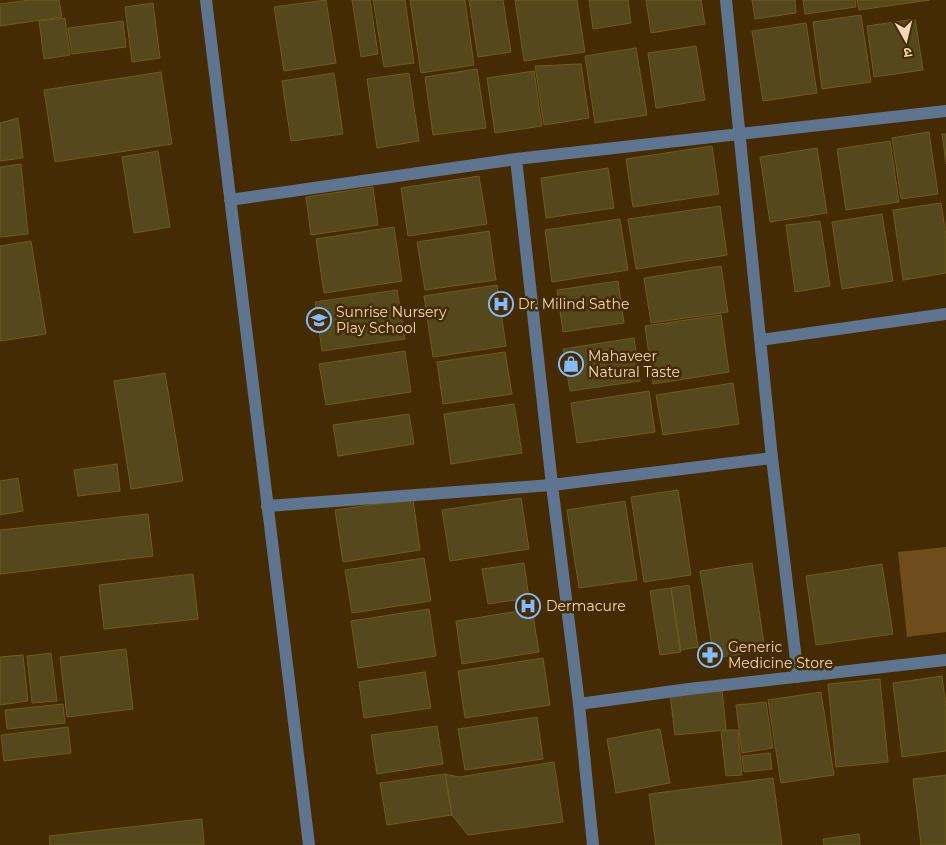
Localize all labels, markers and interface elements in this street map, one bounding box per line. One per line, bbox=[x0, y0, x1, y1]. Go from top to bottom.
north arrow bbox=[881, 15, 931, 65]
text: उ bbox=[902, 43, 913, 62]
hospital icon: Dr. Milind Sathe bbox=[488, 291, 514, 317]
place label: Dr. Milind Sathe bbox=[518, 295, 629, 313]
place label: Sunrise Nursery Play School bbox=[336, 303, 447, 337]
school or university icon: Sunrise Nursery Play School bbox=[306, 307, 332, 333]
place label: Mahaveer Natural Taste bbox=[588, 347, 680, 381]
shop icon: Mahaveer Natural Taste bbox=[558, 351, 584, 377]
hospital icon: Dermacure bbox=[515, 593, 541, 619]
place label: Dermacure bbox=[546, 597, 626, 615]
place label: Generic Medicine Store bbox=[728, 638, 833, 672]
pharmacy icon: Generic Medicine Store bbox=[697, 642, 723, 668]

